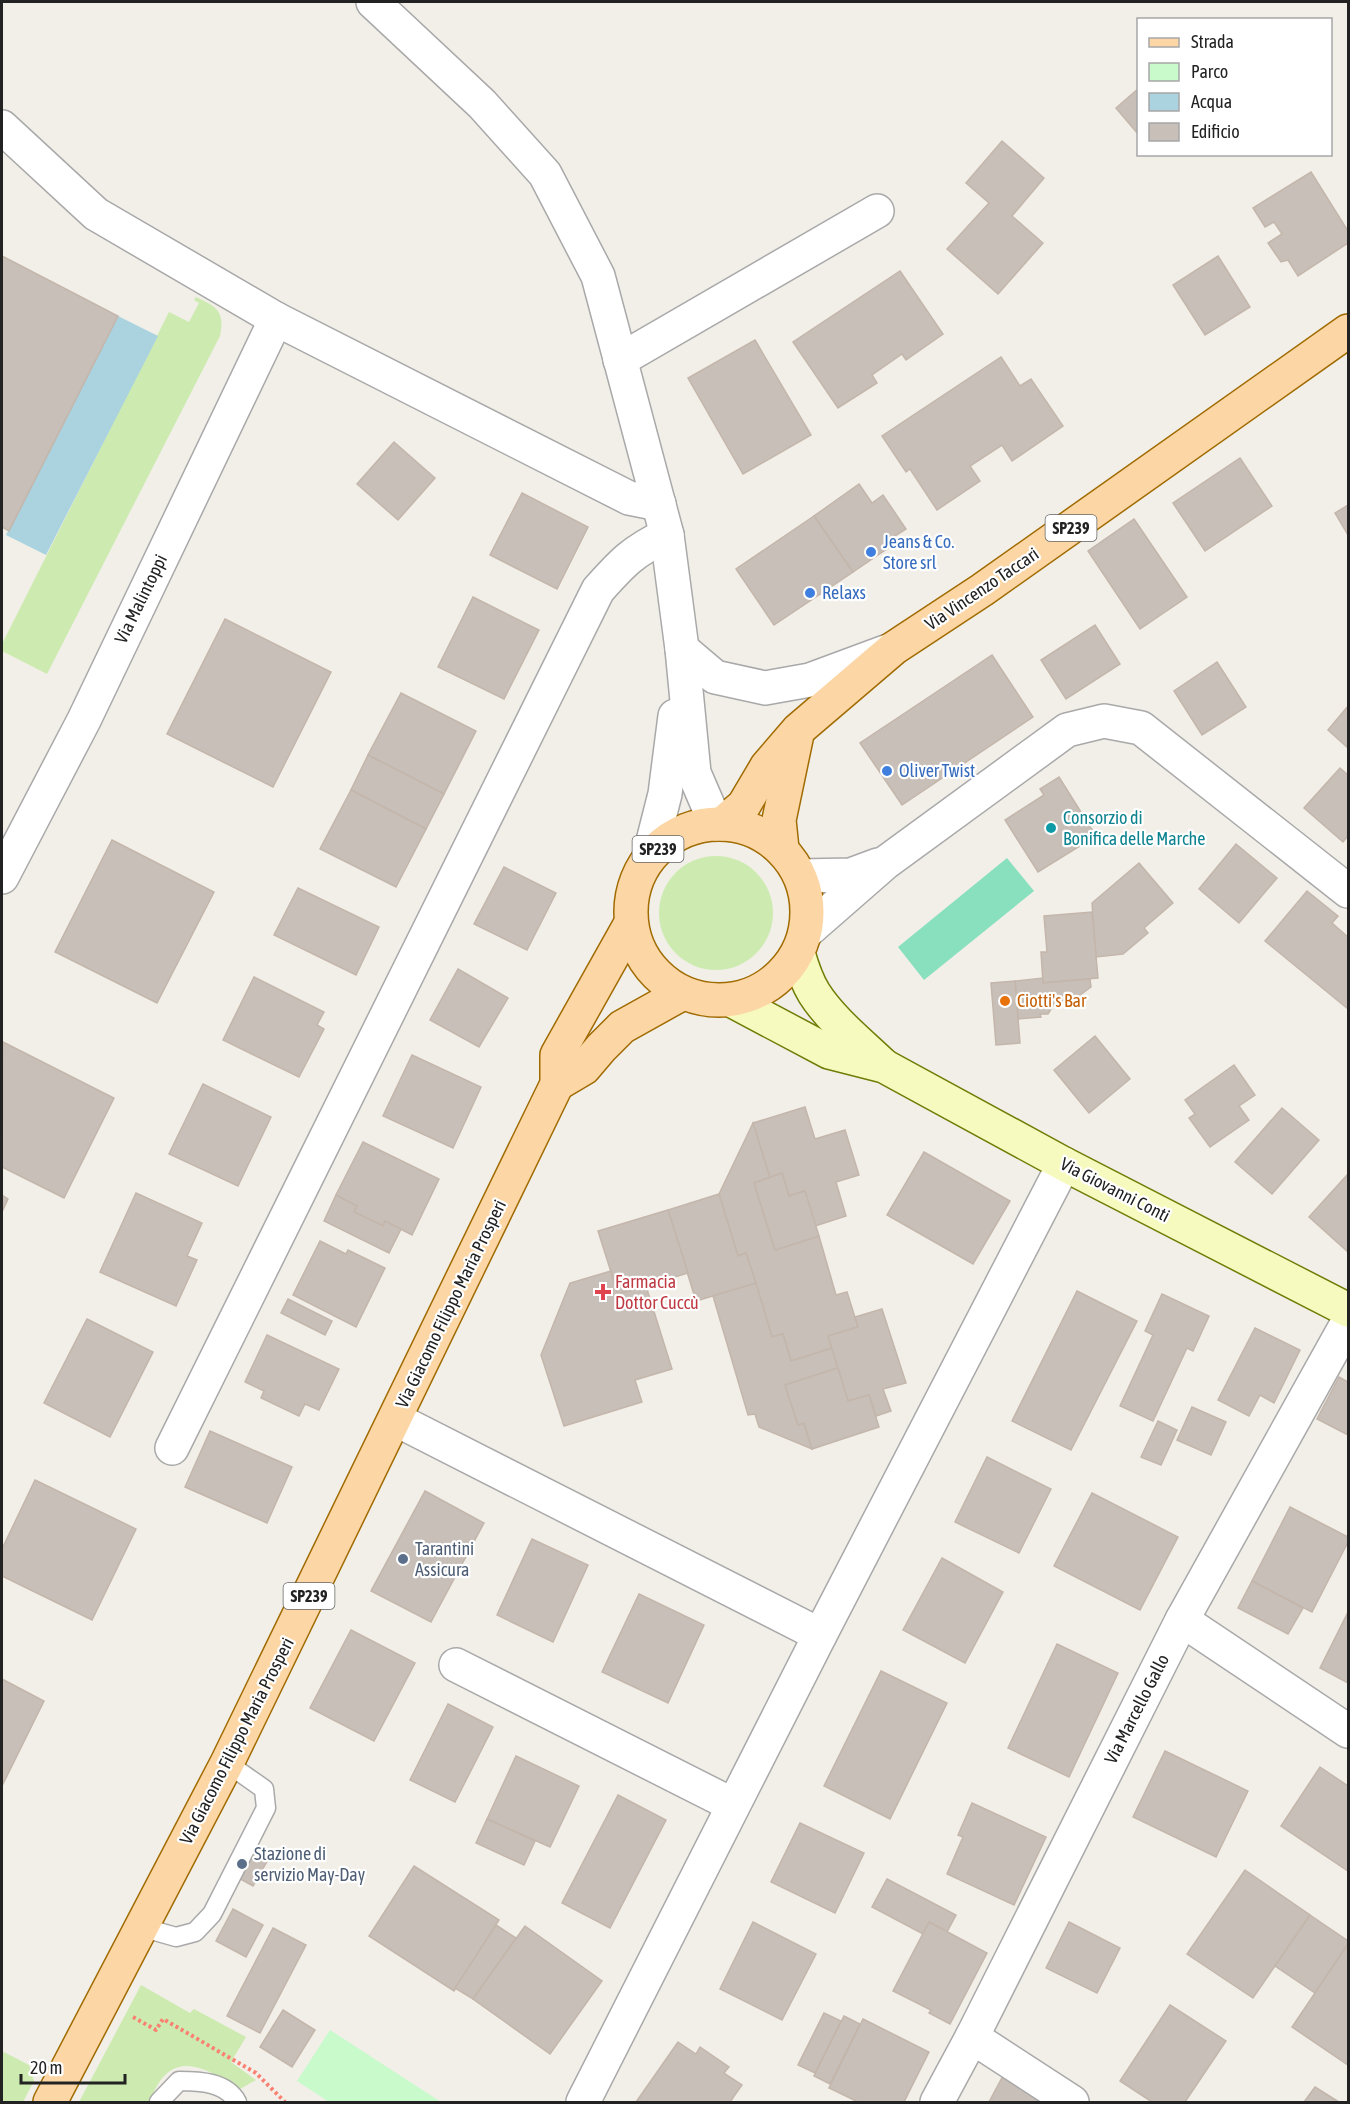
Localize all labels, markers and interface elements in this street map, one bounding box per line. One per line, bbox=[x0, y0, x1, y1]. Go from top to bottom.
legend bbox=[1137, 18, 1332, 156]
text: Strada bbox=[1191, 31, 1234, 52]
text: Parco bbox=[1191, 61, 1228, 82]
text: Acqua bbox=[1191, 91, 1232, 112]
text: Edificio bbox=[1191, 121, 1240, 142]
road number: SP239 bbox=[1046, 515, 1096, 541]
place label: Jeans & Co. Store srl bbox=[883, 531, 954, 573]
street label: Via Vincenzo Taccari bbox=[921, 543, 1042, 634]
marker: Jeans & Co. Store srl bbox=[864, 545, 878, 559]
street label: Via Malintoppi bbox=[110, 551, 171, 647]
place label: Relaxs bbox=[822, 582, 866, 603]
marker: Relaxs bbox=[803, 586, 817, 600]
place label: Oliver Twist bbox=[899, 760, 975, 781]
marker: Oliver Twist bbox=[880, 764, 894, 778]
place label: Consorzio di Bonifica delle Marche bbox=[1063, 807, 1205, 849]
marker: Consorzio di Bonifica delle Marche bbox=[1044, 821, 1058, 835]
road number: SP239 bbox=[632, 836, 684, 862]
place label: Ciotti's Bar bbox=[1017, 990, 1087, 1011]
marker: Ciotti's Bar bbox=[998, 994, 1012, 1008]
street label: Via Giovanni Conti bbox=[1057, 1153, 1173, 1226]
street label: Via Giacomo Filippo Maria Prosperi bbox=[391, 1196, 510, 1411]
place label: Farmacia Dottor Cuccù bbox=[615, 1271, 699, 1313]
marker: Farmacia Dottor Cuccù bbox=[596, 1285, 610, 1299]
place label: Tarantini Assicura bbox=[415, 1538, 474, 1580]
marker: Tarantini Assicura bbox=[396, 1552, 410, 1566]
road number: SP239 bbox=[284, 1583, 334, 1609]
street label: Via Giacomo Filippo Maria Prosperi bbox=[175, 1634, 298, 1848]
street label: Via Marcello Gallo bbox=[1100, 1650, 1173, 1767]
place label: Stazione di servizio May-Day bbox=[254, 1843, 365, 1885]
marker: Stazione di servizio May-Day bbox=[235, 1857, 249, 1871]
scale bar bbox=[21, 2047, 124, 2085]
text: 20 m bbox=[30, 2057, 62, 2078]

